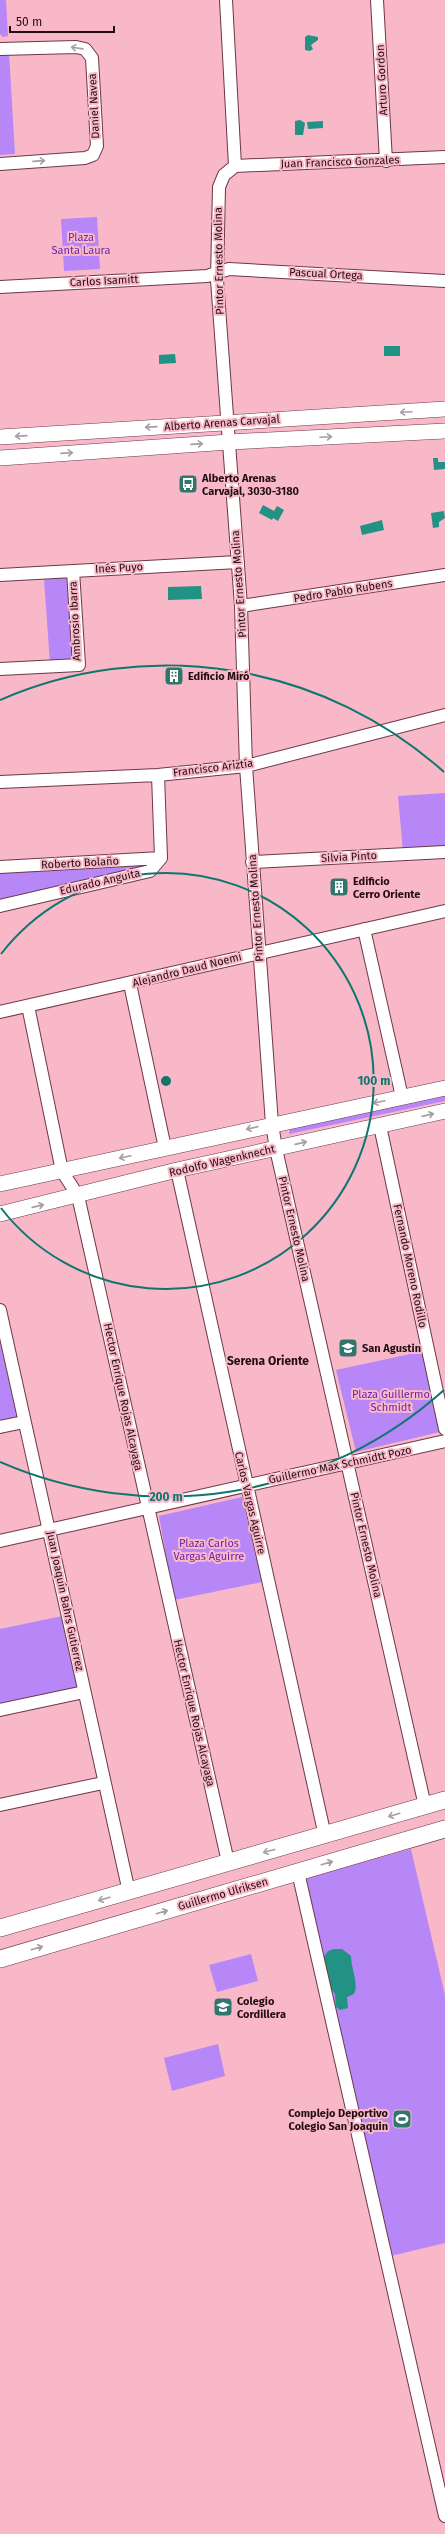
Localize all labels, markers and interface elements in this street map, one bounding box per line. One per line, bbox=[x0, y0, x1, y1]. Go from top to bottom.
scale bar bbox=[10, 8, 114, 34]
text: 50 m bbox=[16, 15, 42, 29]
one-way arrow bbox=[71, 44, 84, 52]
street label: Arturo Gordon bbox=[374, 44, 390, 116]
street label: Daniel Navea bbox=[86, 73, 102, 139]
street label: Juan Francisco Gonzales bbox=[280, 153, 400, 171]
one-way arrow bbox=[32, 157, 45, 165]
street label: Pintor Ernesto Molina bbox=[212, 207, 226, 315]
park label: Plaza Santa Laura bbox=[52, 231, 110, 257]
street label: Pascual Ortega bbox=[289, 266, 363, 282]
street label: Carlos Isamitt bbox=[69, 273, 139, 289]
one-way arrow bbox=[400, 408, 413, 415]
street label: Alberto Arenas Carvajal bbox=[164, 412, 280, 434]
one-way arrow bbox=[145, 424, 158, 431]
one-way arrow bbox=[15, 432, 28, 439]
one-way arrow bbox=[319, 433, 332, 440]
one-way arrow bbox=[190, 440, 203, 447]
one-way arrow bbox=[60, 449, 73, 456]
place label: Alberto Arenas Carvajal, 3030-3180 bbox=[201, 472, 300, 498]
bus stop icon: Alberto Arenas Carvajal, 3030-3180 bbox=[177, 473, 199, 495]
street label: Pintor Ernesto Molina bbox=[229, 530, 249, 638]
street label: Inés Puyo bbox=[95, 560, 143, 576]
street label: Pedro Pablo Rubens bbox=[293, 577, 393, 605]
street label: Ambrosio Ibarra bbox=[66, 581, 84, 661]
building icon: Edificio Miró bbox=[163, 665, 185, 687]
place label: Edificio Miró bbox=[188, 670, 250, 683]
street label: Francisco Ariztía bbox=[172, 757, 254, 779]
street label: Silvia Pinto bbox=[321, 849, 377, 865]
street label: Roberto Bolaño bbox=[41, 854, 119, 872]
street label: Pintor Ernesto Molina bbox=[246, 854, 266, 962]
street label: Edurado Anguita bbox=[59, 866, 141, 898]
place label: Edificio Cerro Oriente bbox=[353, 875, 420, 901]
building icon: Edificio Cerro Oriente bbox=[328, 876, 350, 898]
street label: Alejandro Daud Noemi bbox=[131, 950, 243, 990]
centre of rings bbox=[159, 1074, 173, 1088]
text: 100 m bbox=[358, 1074, 390, 1088]
one-way arrow bbox=[373, 1098, 386, 1106]
one-way arrow bbox=[421, 1110, 434, 1118]
one-way arrow bbox=[246, 1125, 259, 1133]
one-way arrow bbox=[294, 1139, 307, 1147]
street label: Rodolfo Wagenknecht bbox=[168, 1142, 276, 1180]
one-way arrow bbox=[119, 1153, 132, 1161]
street label: Pintor Ernesto Molina bbox=[276, 1175, 312, 1283]
one-way arrow bbox=[31, 1201, 44, 1209]
street label: Fernando Moreno Rodillo bbox=[391, 1203, 429, 1329]
street label: Hector Enrique Rojas Alcayaga bbox=[101, 1322, 145, 1472]
school or university icon: San Agustin bbox=[337, 1337, 359, 1359]
place label: San Agustin bbox=[362, 1342, 421, 1355]
district label: Serena Oriente bbox=[227, 1354, 309, 1368]
park label: Plaza Guillermo Schmidt bbox=[352, 1388, 430, 1414]
street label: Guillermo Max Schmidtt Pozo bbox=[267, 1443, 413, 1487]
street label: Carlos Vargas Aguirre bbox=[232, 1451, 268, 1555]
text: 200 m bbox=[149, 1490, 183, 1504]
street label: Pintor Ernesto Molina bbox=[348, 1491, 384, 1599]
street label: Juan Joaquín Bahrs Gutierrez bbox=[44, 1530, 86, 1672]
park label: Plaza Carlos Vargas Aguirre bbox=[174, 1537, 244, 1563]
street label: Hector Enrique Rojas Alcayaga bbox=[171, 1638, 217, 1788]
one-way arrow bbox=[388, 1812, 401, 1819]
one-way arrow bbox=[263, 1848, 276, 1855]
one-way arrow bbox=[321, 1859, 334, 1866]
street label: Guillermo Ulriksen bbox=[177, 1875, 269, 1913]
one-way arrow bbox=[98, 1896, 111, 1903]
one-way arrow bbox=[156, 1907, 169, 1915]
one-way arrow bbox=[31, 1944, 44, 1951]
place label: Colegio Cordillera bbox=[237, 1995, 286, 2021]
school or university icon: Colegio Cordillera bbox=[212, 1996, 234, 2018]
place label: Complejo Deportivo Colegio San Joaquin bbox=[288, 2107, 389, 2133]
sports icon: Complejo Deportivo Colegio San Joaquin bbox=[391, 2108, 413, 2130]

